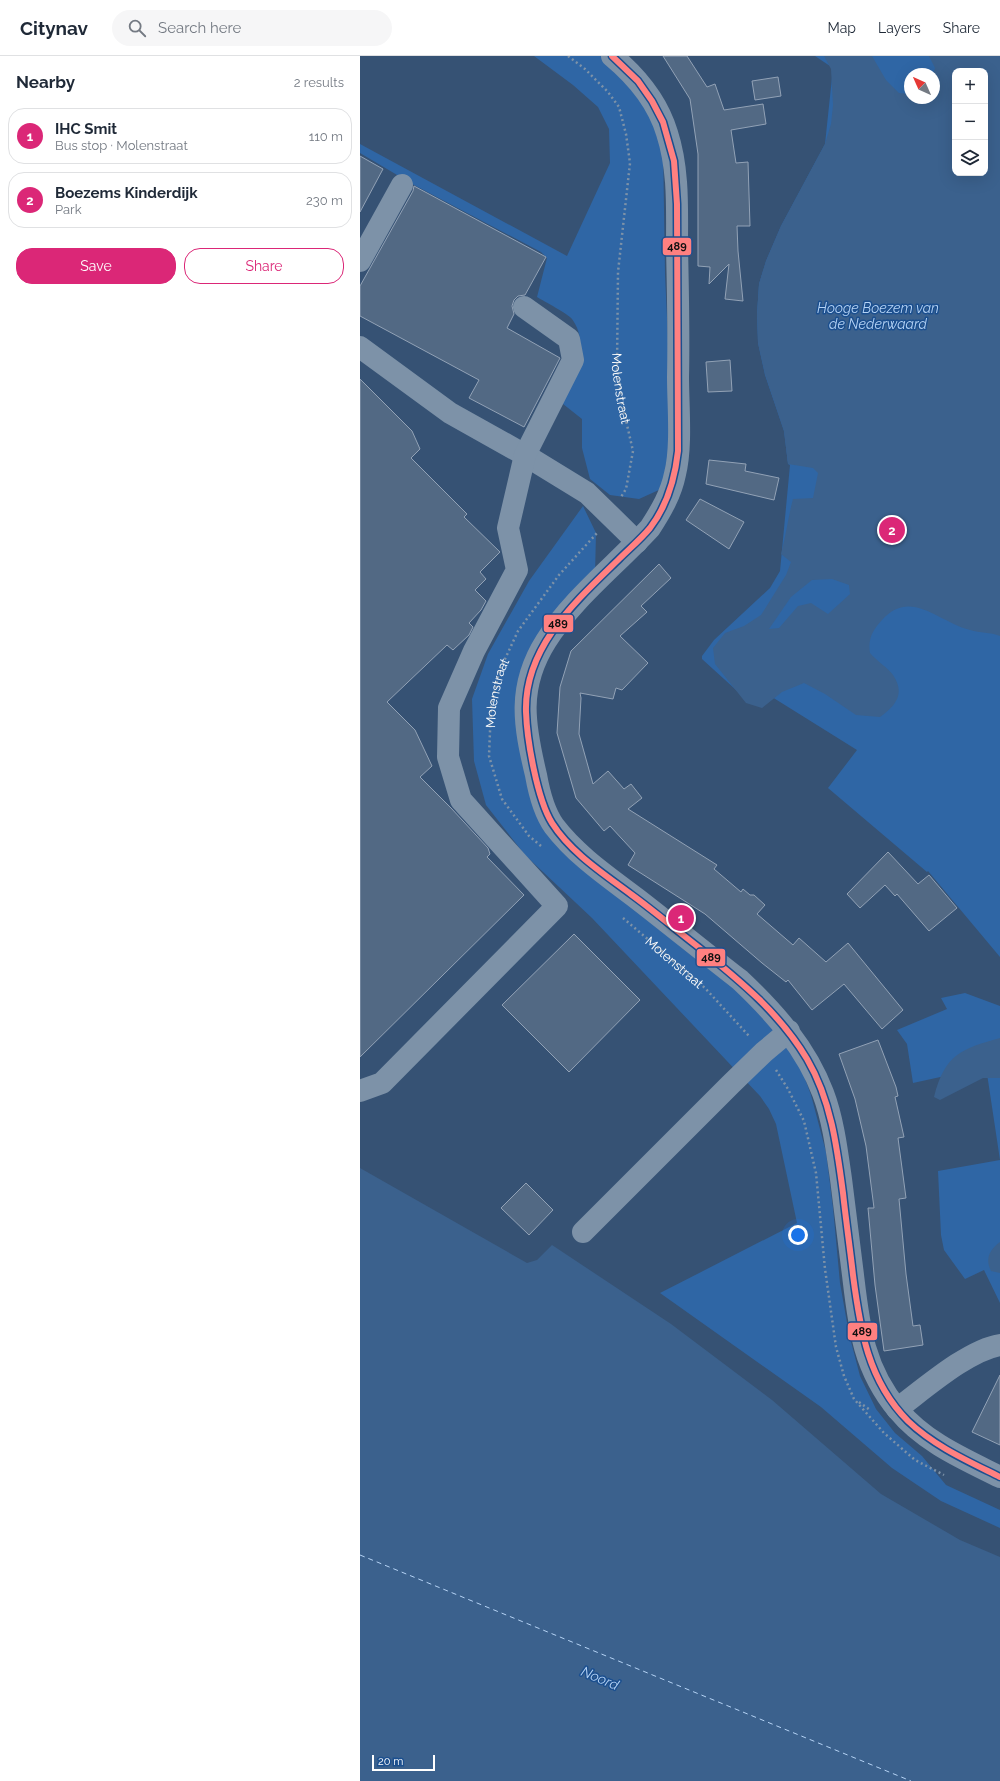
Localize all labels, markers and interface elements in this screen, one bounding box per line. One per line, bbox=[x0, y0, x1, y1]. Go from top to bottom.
search box bbox=[112, 10, 392, 46]
text: Citynav bbox=[20, 17, 88, 39]
icon: search bbox=[126, 17, 148, 39]
text: Search here bbox=[158, 19, 241, 37]
text: Map bbox=[828, 20, 856, 36]
text: Layers bbox=[878, 20, 921, 36]
text: Share bbox=[943, 20, 980, 36]
north arrow bbox=[904, 68, 940, 104]
map controls bbox=[952, 68, 988, 176]
button: + bbox=[952, 68, 988, 104]
text: Nearby bbox=[16, 72, 75, 92]
text: 2 results bbox=[294, 75, 344, 90]
button: − bbox=[952, 104, 988, 140]
text: IHC Smit bbox=[55, 120, 117, 138]
text: 1 bbox=[27, 129, 33, 144]
text: 110 m bbox=[309, 129, 343, 144]
text: Bus stop · Molenstraat bbox=[55, 138, 188, 153]
button: layers bbox=[952, 140, 988, 176]
text: Boezems Kinderdijk bbox=[55, 184, 198, 202]
text: 2 bbox=[26, 193, 34, 208]
text: 230 m bbox=[306, 193, 343, 208]
text: Park bbox=[55, 202, 82, 217]
line badge: 489 bbox=[662, 237, 692, 256]
text: 489 bbox=[667, 240, 687, 253]
button: Save bbox=[16, 248, 176, 284]
button: Share bbox=[184, 248, 344, 284]
water label: Hooge Boezem van de Nederwaard bbox=[817, 300, 939, 332]
street label: Molenstraat bbox=[609, 353, 634, 426]
pin: 2 bbox=[879, 515, 905, 545]
line badge: 489 bbox=[543, 614, 574, 633]
text: 489 bbox=[548, 617, 568, 630]
street label: Molenstraat bbox=[483, 655, 513, 728]
pin: 1 bbox=[668, 903, 694, 933]
street label: Molenstraat bbox=[642, 934, 707, 992]
line badge: 489 bbox=[696, 948, 726, 967]
text: 489 bbox=[701, 951, 721, 964]
your location bbox=[788, 1225, 808, 1245]
line badge: 489 bbox=[847, 1322, 878, 1341]
text: 489 bbox=[852, 1325, 872, 1338]
water label: Noord bbox=[579, 1663, 622, 1693]
scale bar bbox=[372, 1753, 435, 1772]
text: 20 m bbox=[378, 1755, 403, 1768]

